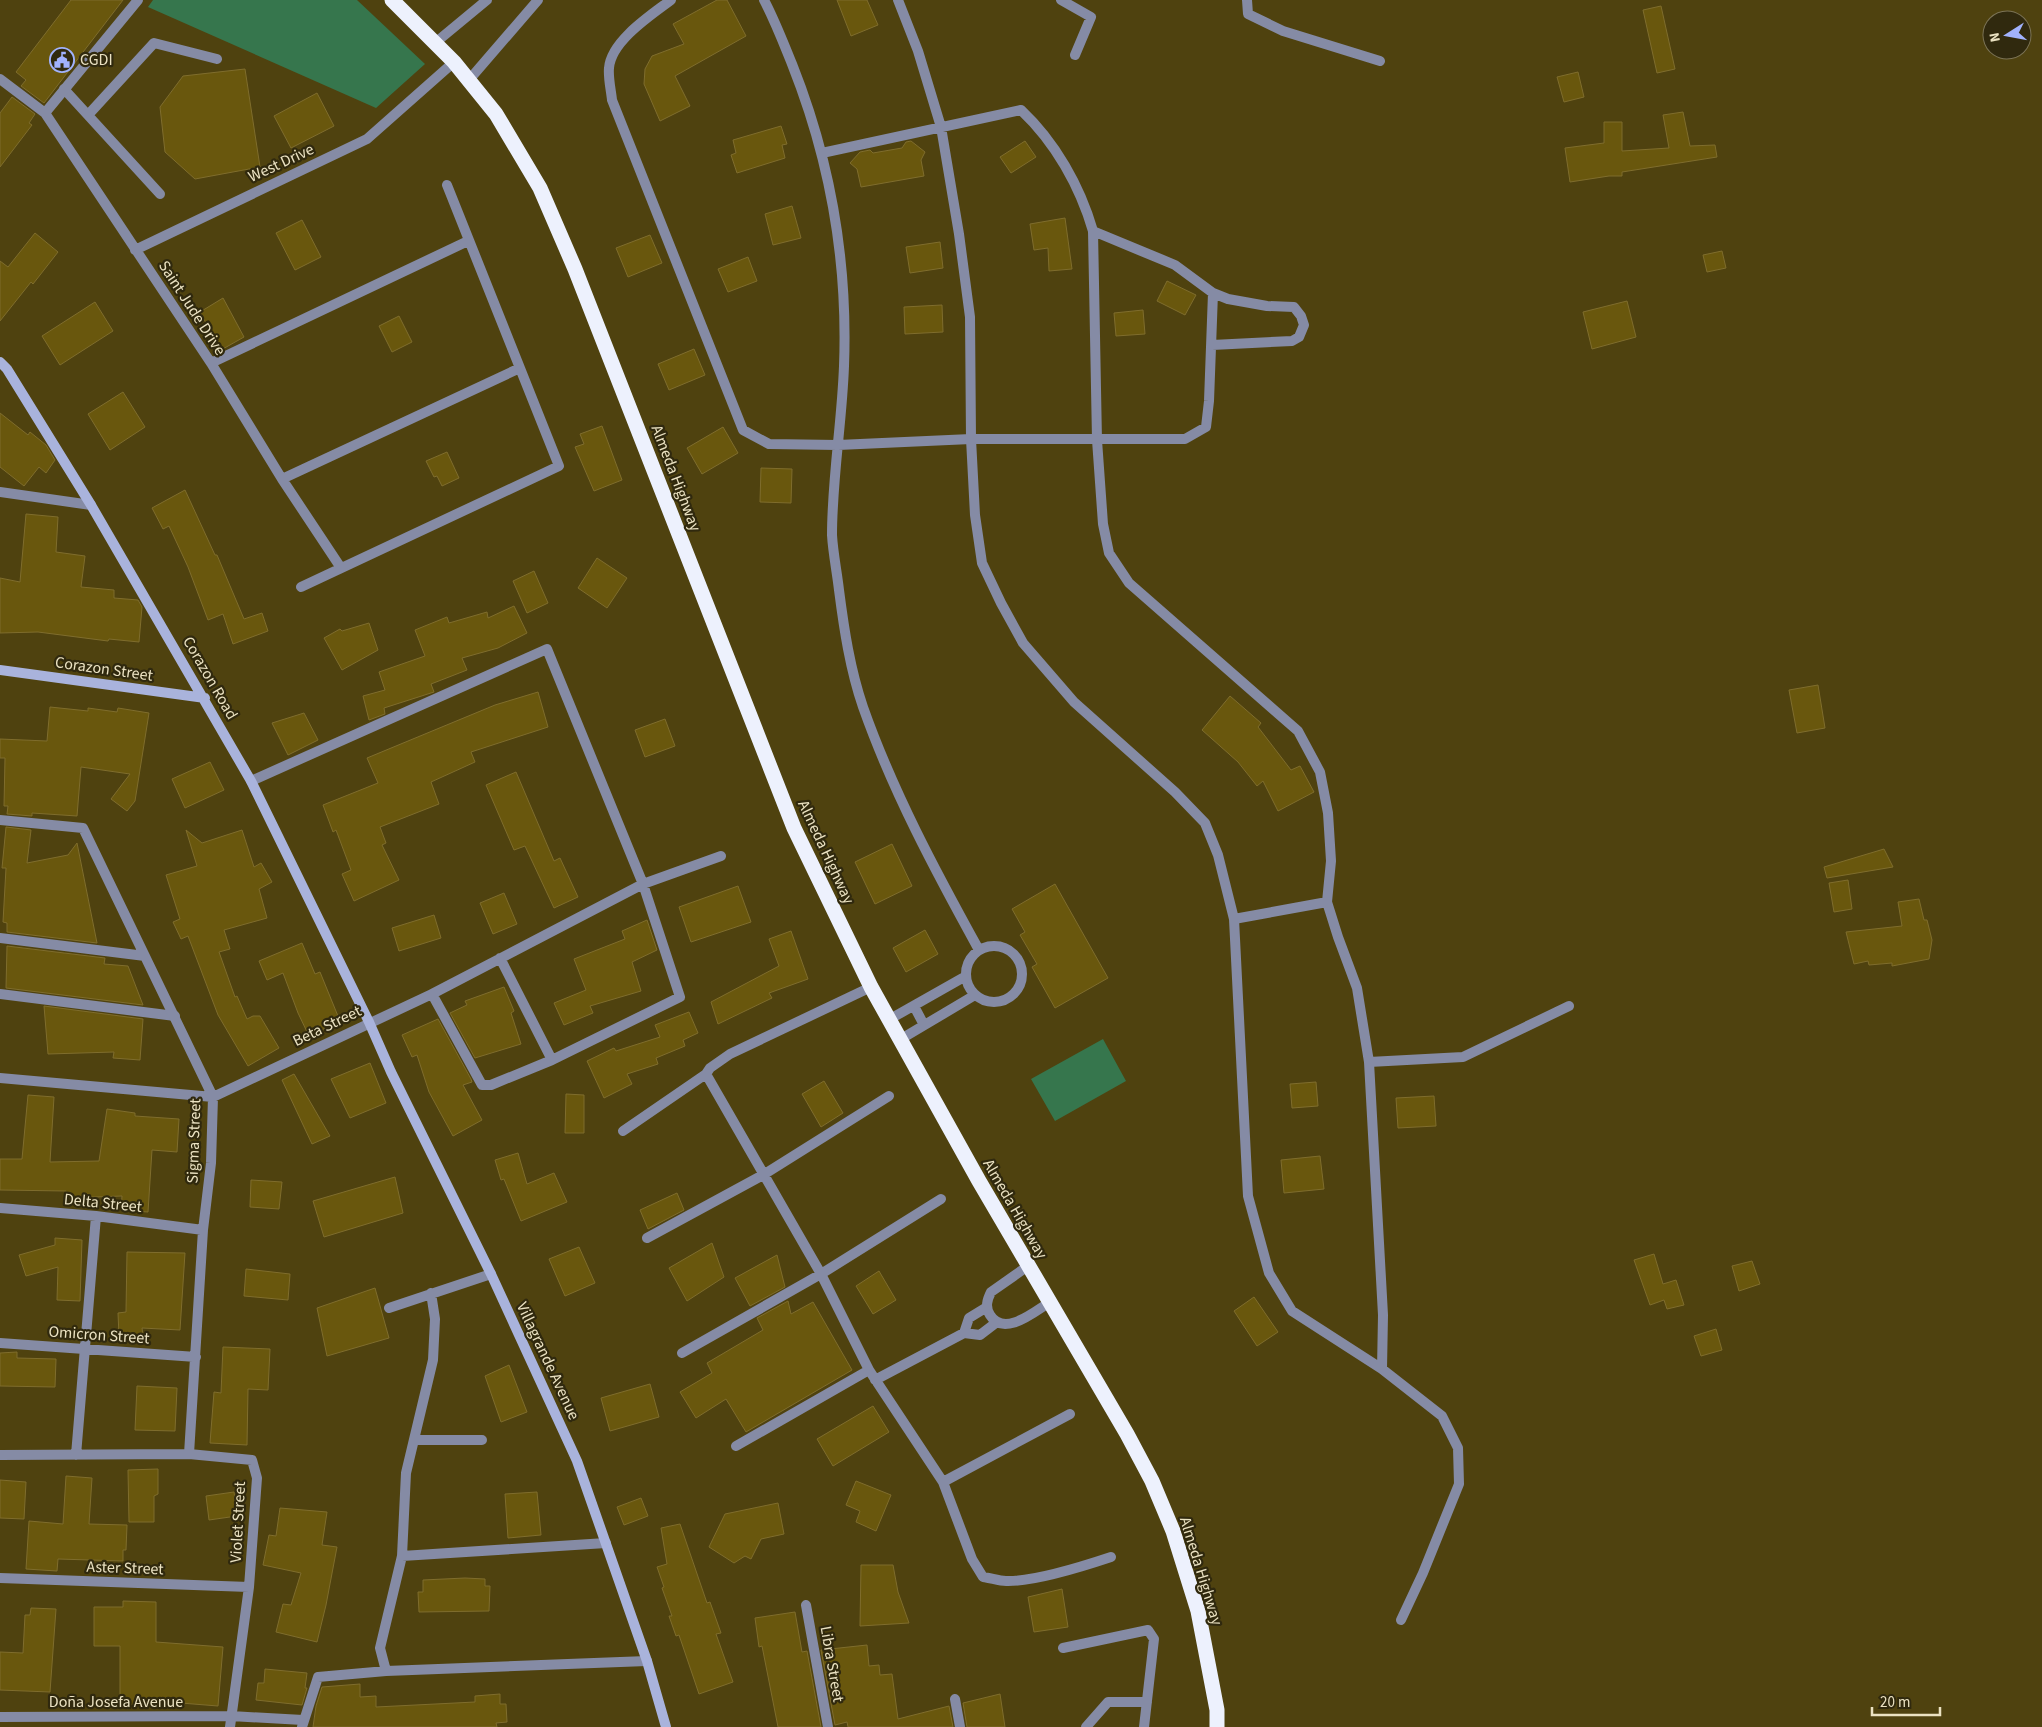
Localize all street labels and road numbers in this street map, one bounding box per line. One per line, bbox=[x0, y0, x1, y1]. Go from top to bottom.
street label: West Drive bbox=[245, 138, 318, 188]
street label: Saint Jude Drive bbox=[153, 256, 231, 360]
street label: Almeda Highway bbox=[646, 422, 707, 535]
street label: Corazon Road bbox=[177, 632, 243, 724]
street label: Corazon Street bbox=[54, 651, 155, 687]
street label: Almeda Highway bbox=[792, 797, 860, 908]
street label: Beta Street bbox=[289, 1000, 365, 1052]
street label: Sigma Street bbox=[182, 1097, 206, 1184]
street label: Almeda Highway bbox=[977, 1155, 1053, 1264]
street label: Delta Street bbox=[63, 1188, 144, 1218]
street label: Villagrande Avenue bbox=[511, 1298, 585, 1424]
street label: Omicron Street bbox=[48, 1320, 151, 1350]
street label: Violet Street bbox=[225, 1480, 251, 1563]
street label: Almeda Highway bbox=[1174, 1514, 1228, 1628]
street label: Aster Street bbox=[86, 1556, 165, 1580]
street label: Libra Street bbox=[814, 1624, 850, 1704]
street label: Doña Josefa Avenue bbox=[49, 1691, 183, 1713]

